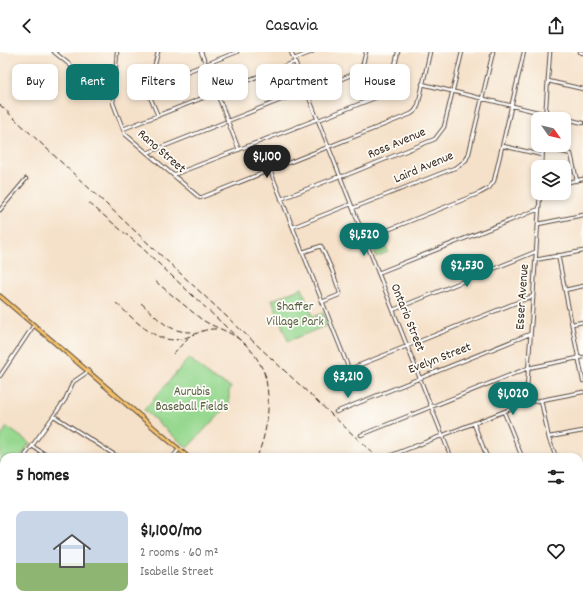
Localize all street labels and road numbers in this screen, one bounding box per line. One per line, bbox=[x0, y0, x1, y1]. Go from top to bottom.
street label: Ross Avenue bbox=[365, 123, 429, 165]
street label: Rano Street bbox=[133, 126, 190, 179]
street label: Laird Avenue bbox=[391, 147, 457, 189]
street label: Esser Avenue bbox=[511, 263, 535, 331]
street label: Ontario Street bbox=[385, 281, 429, 355]
street label: Evelyn Street bbox=[406, 338, 474, 380]

